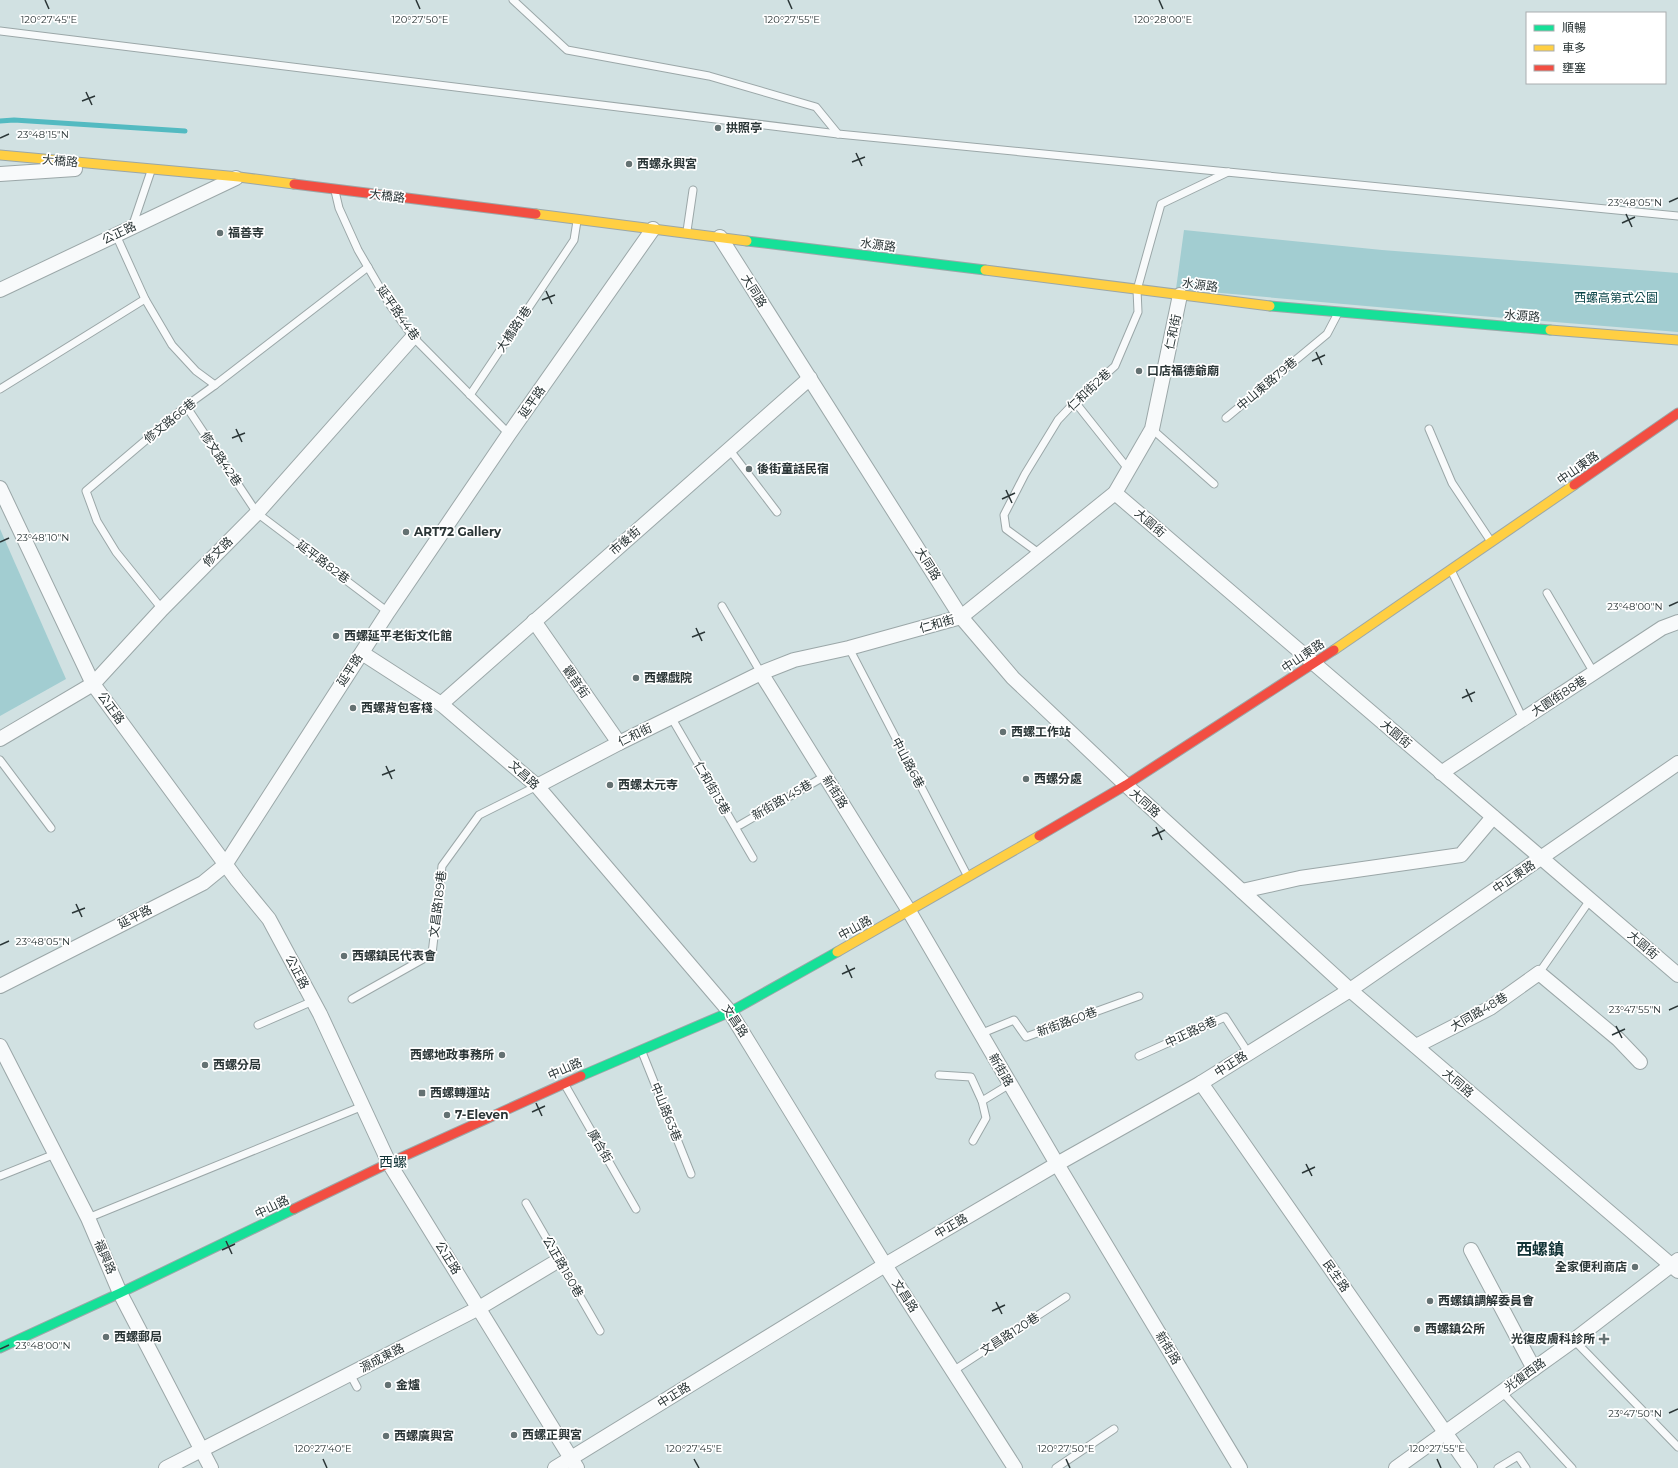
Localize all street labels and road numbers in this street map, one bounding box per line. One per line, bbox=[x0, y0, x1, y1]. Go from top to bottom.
street label: 大橋路 bbox=[41, 151, 79, 170]
street label: 大橋路 bbox=[368, 186, 406, 205]
street label: 公正路 bbox=[99, 218, 138, 247]
street label: 水源路 bbox=[859, 235, 897, 254]
street label: 大同路 bbox=[739, 271, 770, 310]
street label: 水源路 bbox=[1181, 275, 1219, 294]
street label: 延平路44巷 bbox=[374, 282, 423, 343]
street label: 大橋路1巷 bbox=[493, 303, 534, 355]
street label: 水源路 bbox=[1504, 307, 1541, 324]
street label: 仁和街 bbox=[1161, 313, 1184, 351]
street label: 中山東路79巷 bbox=[1233, 354, 1300, 413]
street label: 仁和街2巷 bbox=[1063, 365, 1114, 414]
street label: 延平路 bbox=[515, 383, 548, 421]
street label: 修文路66巷 bbox=[141, 395, 199, 446]
street label: 修文路42巷 bbox=[198, 429, 245, 489]
street label: 中山東路 bbox=[1554, 448, 1602, 488]
street label: 大園街 bbox=[1132, 505, 1169, 540]
street label: 市後街 bbox=[606, 523, 643, 558]
street label: 修文路 bbox=[200, 534, 236, 570]
street label: 延平路82巷 bbox=[294, 537, 353, 586]
street label: 大同路 bbox=[913, 544, 944, 583]
street label: 仁和街 bbox=[917, 611, 956, 636]
street label: 中山東路 bbox=[1279, 636, 1327, 675]
street label: 延平路 bbox=[333, 651, 366, 689]
street label: 觀音街 bbox=[560, 663, 593, 701]
street label: 大園街88巷 bbox=[1528, 672, 1589, 719]
street label: 公正路 bbox=[95, 689, 128, 727]
street label: 大園街 bbox=[1378, 716, 1415, 751]
street label: 仁和街 bbox=[615, 720, 654, 749]
street label: 中山路6巷 bbox=[889, 735, 928, 791]
street label: 文昌路 bbox=[506, 757, 543, 792]
street label: 仁和街13巷 bbox=[691, 758, 734, 817]
street label: 新街路 bbox=[820, 772, 851, 811]
street label: 新街路145巷 bbox=[749, 776, 815, 823]
street label: 大同路 bbox=[1127, 785, 1164, 820]
street label: 中正東路 bbox=[1490, 857, 1538, 896]
street label: 文昌路189巷 bbox=[426, 870, 449, 938]
street label: 延平路 bbox=[115, 902, 154, 931]
street label: 中山路 bbox=[835, 912, 874, 943]
street label: 大園街 bbox=[1625, 927, 1662, 962]
street label: 公正路 bbox=[282, 952, 313, 991]
street label: 大同路48巷 bbox=[1447, 989, 1510, 1034]
street label: 文昌路 bbox=[719, 1002, 752, 1040]
street label: 新街路60巷 bbox=[1035, 1004, 1099, 1039]
street label: 中正路8巷 bbox=[1162, 1013, 1219, 1050]
street label: 中正路 bbox=[1211, 1048, 1250, 1079]
street label: 新街路 bbox=[986, 1050, 1017, 1089]
street label: 中山路 bbox=[545, 1054, 584, 1083]
street label: 大同路 bbox=[1440, 1065, 1477, 1100]
street label: 中山路63巷 bbox=[648, 1080, 685, 1143]
street label: 廣合街 bbox=[585, 1126, 616, 1165]
street label: 中山路 bbox=[252, 1192, 291, 1221]
street label: 中正路 bbox=[931, 1210, 970, 1241]
street label: 公正路180巷 bbox=[540, 1234, 587, 1300]
street label: 福興路 bbox=[92, 1237, 119, 1276]
street label: 公正路 bbox=[433, 1238, 464, 1277]
street label: 民生路 bbox=[1320, 1257, 1353, 1295]
street label: 文昌路 bbox=[889, 1277, 922, 1315]
street label: 文昌路120巷 bbox=[978, 1309, 1042, 1358]
street label: 新街路 bbox=[1153, 1328, 1184, 1367]
street label: 源成東路 bbox=[357, 1340, 407, 1375]
street label: 光復西路 bbox=[1501, 1354, 1549, 1395]
street label: 中正路 bbox=[654, 1379, 693, 1410]

